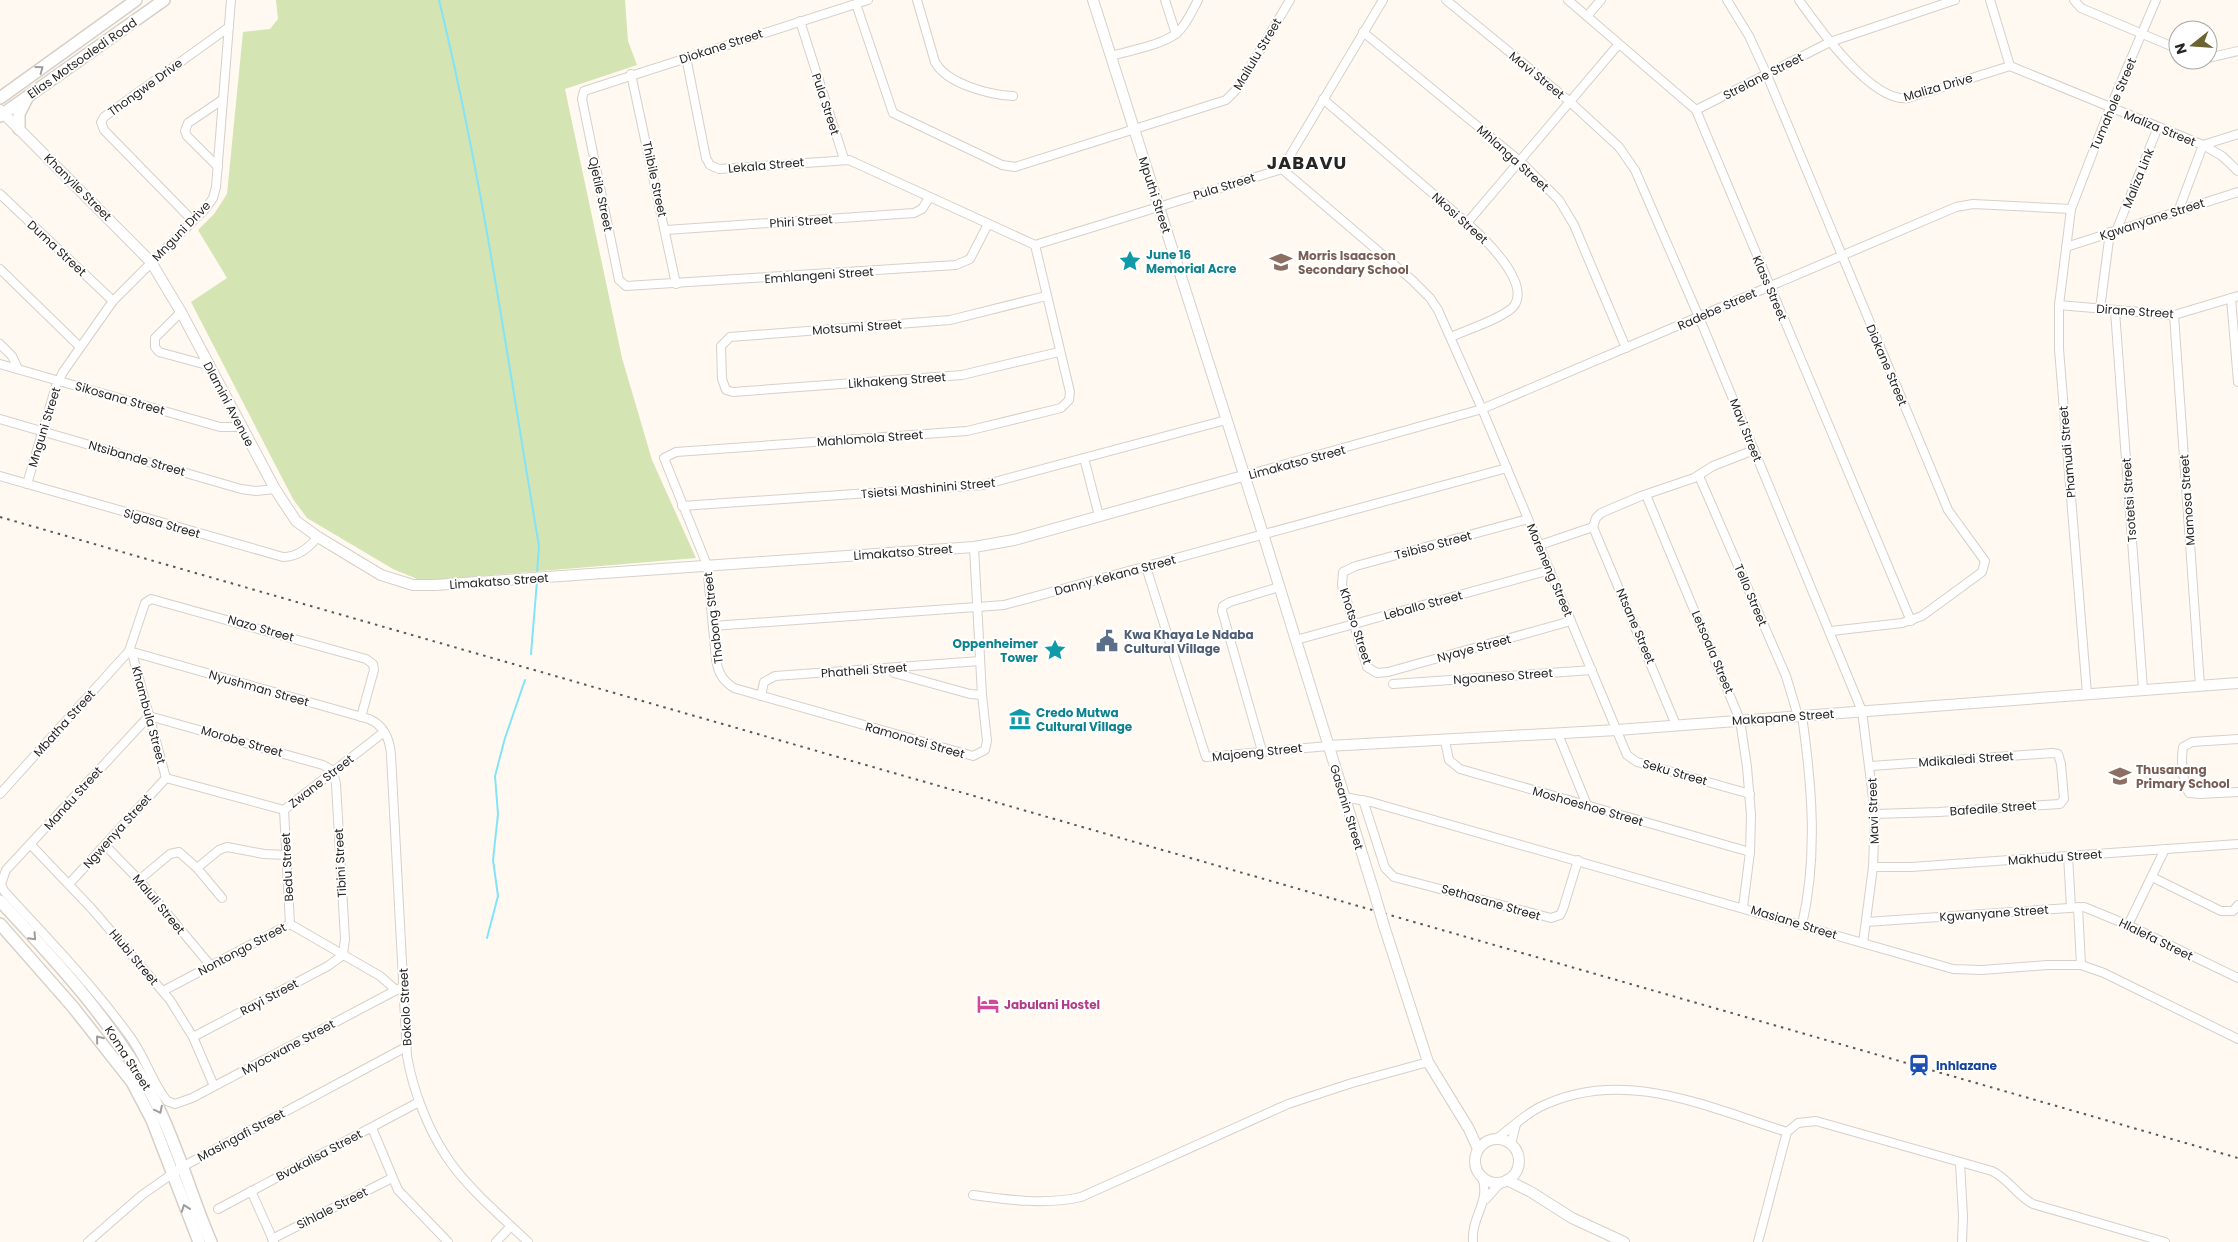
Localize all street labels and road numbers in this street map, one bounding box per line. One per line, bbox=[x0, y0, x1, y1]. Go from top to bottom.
street label: Elias Motsoaledi Road bbox=[24, 14, 140, 102]
street label: Mailulu Street bbox=[1229, 15, 1285, 93]
street label: Diokane Street bbox=[677, 24, 765, 68]
street label: Mavi Street bbox=[1506, 47, 1568, 103]
street label: Strelane Street bbox=[1720, 48, 1806, 104]
street label: Thongwe Drive bbox=[104, 54, 186, 120]
street label: Tumahole Street bbox=[2086, 55, 2140, 153]
street label: Maliza Drive bbox=[1901, 69, 1975, 105]
street label: Pula Street bbox=[808, 71, 844, 137]
street label: Maliza Street bbox=[2121, 106, 2199, 150]
street label: Mhlanga Street bbox=[1473, 121, 1553, 195]
street label: Thibile Street bbox=[639, 140, 671, 218]
street label: Maliza Link bbox=[2118, 145, 2158, 210]
street label: Khanyile Street bbox=[40, 149, 116, 225]
street label: Lekala Street bbox=[727, 153, 805, 177]
street label: Qjetile Street bbox=[585, 155, 617, 233]
street label: Mputhi Street bbox=[1135, 155, 1175, 235]
street label: Pula Street bbox=[1191, 169, 1257, 203]
street label: Nkosi Street bbox=[1428, 188, 1492, 248]
street label: Kgwanyane Street bbox=[2097, 194, 2207, 244]
street label: Mnguni Drive bbox=[148, 197, 214, 265]
street label: Phiri Street bbox=[769, 210, 833, 232]
street label: Duma Street bbox=[24, 216, 90, 280]
street label: Klass Street bbox=[1749, 253, 1791, 323]
street label: Emhlangeni Street bbox=[764, 263, 874, 287]
street label: Radebe Street bbox=[1675, 284, 1759, 334]
street label: Dirane Street bbox=[2096, 300, 2174, 322]
street label: Motsumi Street bbox=[812, 315, 902, 339]
street label: Diokane Street bbox=[1862, 322, 1912, 408]
street label: Dlamini Avenue bbox=[199, 359, 259, 449]
street label: Likhakeng Street bbox=[848, 368, 946, 392]
street label: Sikosana Street bbox=[73, 377, 167, 419]
street label: Mnguni Street bbox=[24, 385, 64, 469]
street label: Mavi Street bbox=[1726, 396, 1766, 464]
street label: Phamudi Street bbox=[2055, 405, 2079, 499]
street label: Mahlomola Street bbox=[816, 426, 924, 450]
street label: Ntsibande Street bbox=[87, 436, 187, 480]
street label: Limakatso Street bbox=[1247, 441, 1347, 483]
street label: Mamosa Street bbox=[2175, 454, 2199, 546]
street label: Tsotetsi Street bbox=[2118, 457, 2140, 543]
street label: Tsietsi Mashinini Street bbox=[860, 474, 996, 502]
street label: Sigasa Street bbox=[122, 504, 202, 542]
street label: Moreneng Street bbox=[1523, 521, 1577, 619]
street label: Tsibiso Street bbox=[1393, 527, 1473, 563]
street label: Limakatso Street bbox=[853, 540, 953, 564]
street label: Danny Kekana Street bbox=[1052, 551, 1178, 599]
street label: Tello Street bbox=[1730, 561, 1772, 629]
street label: Limakatso Street bbox=[449, 569, 549, 593]
street label: Thabong Street bbox=[699, 571, 727, 665]
street label: Khotso Street bbox=[1336, 586, 1376, 666]
street label: Leballo Street bbox=[1382, 586, 1464, 624]
street label: Ntsane Street bbox=[1612, 586, 1660, 666]
street label: Letsoala Street bbox=[1688, 608, 1738, 696]
street label: Nazo Street bbox=[226, 610, 296, 646]
street label: Nyaye Street bbox=[1435, 630, 1513, 666]
street label: Phatheli Street bbox=[820, 659, 908, 681]
street label: Khambula Street bbox=[128, 664, 170, 766]
street label: Ngoaneso Street bbox=[1453, 664, 1553, 688]
street label: Nyushman Street bbox=[207, 666, 311, 710]
street label: Mbatha Street bbox=[29, 686, 99, 760]
street label: Makapane Street bbox=[1731, 705, 1835, 729]
street label: Ramonotsi Street bbox=[863, 718, 967, 762]
street label: Morobe Street bbox=[199, 721, 285, 761]
street label: Majoeng Street bbox=[1211, 739, 1303, 765]
street label: Mdikaledi Street bbox=[1918, 747, 2014, 771]
street label: Zwane Street bbox=[285, 750, 357, 812]
street label: Seku Street bbox=[1641, 755, 1709, 789]
street label: Mandu Street bbox=[40, 762, 106, 834]
street label: Gasanin Street bbox=[1326, 762, 1368, 852]
street label: Mavi Street bbox=[1863, 777, 1883, 845]
street label: Moshoeshoe Street bbox=[1531, 782, 1645, 830]
street label: Ngwenya Street bbox=[79, 790, 155, 872]
street label: Bafedile Street bbox=[1949, 796, 2037, 820]
street label: Tibini Street bbox=[330, 828, 350, 898]
street label: Bedu Street bbox=[277, 832, 297, 902]
street label: Makhudu Street bbox=[2007, 845, 2103, 869]
street label: Maluli Street bbox=[129, 870, 189, 938]
street label: Sethasane Street bbox=[1439, 880, 1543, 924]
street label: Masiane Street bbox=[1749, 901, 1839, 943]
street label: Kgwanyane Street bbox=[1939, 901, 2049, 925]
street label: Hlalefa Street bbox=[2116, 914, 2196, 964]
street label: Nontongo Street bbox=[195, 919, 289, 979]
street label: Hlubi Street bbox=[106, 925, 162, 989]
street label: Bokolo Street bbox=[394, 968, 416, 1046]
street label: Rayi Street bbox=[237, 975, 301, 1019]
street label: Myocwane Street bbox=[238, 1015, 338, 1079]
street label: Koma Street bbox=[101, 1022, 155, 1094]
street label: Masingafi Street bbox=[194, 1105, 288, 1165]
street label: Bvakalisa Street bbox=[273, 1125, 365, 1185]
street label: Sihlale Street bbox=[294, 1183, 370, 1233]

